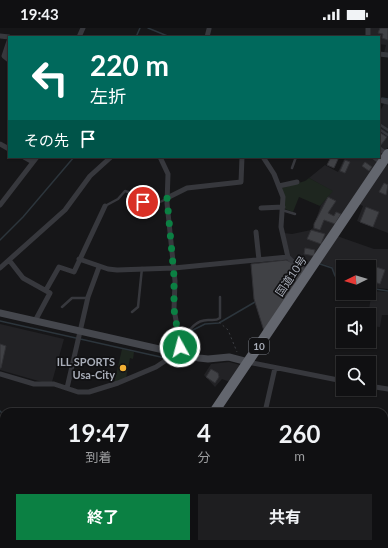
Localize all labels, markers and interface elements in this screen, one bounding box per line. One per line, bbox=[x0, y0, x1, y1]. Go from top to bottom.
text: 19:43 bbox=[20, 5, 59, 23]
text: 220 m bbox=[90, 48, 169, 82]
icon: left bbox=[24, 52, 76, 104]
text: 左折 bbox=[90, 85, 126, 107]
icon: arrive bbox=[77, 128, 99, 150]
text: その先 bbox=[24, 131, 69, 149]
pin bbox=[126, 185, 160, 219]
icon: arrive bbox=[132, 191, 154, 213]
street label: 国道10号 bbox=[272, 253, 309, 298]
north arrow bbox=[336, 260, 376, 300]
map controls bbox=[336, 260, 376, 396]
button: sound bbox=[336, 308, 376, 348]
position arrow bbox=[159, 326, 201, 368]
road number: 10 bbox=[249, 338, 269, 354]
place label: ILL SPORTS Usa-City bbox=[57, 355, 115, 381]
button: search bbox=[336, 356, 376, 396]
marker: ILL SPORTS Usa-City bbox=[118, 363, 128, 373]
text: 19:47 bbox=[68, 418, 129, 447]
text: 4 bbox=[197, 418, 211, 447]
text: 260 bbox=[279, 419, 320, 448]
text: m bbox=[294, 448, 305, 464]
text: 到着 bbox=[86, 449, 112, 465]
text: 分 bbox=[198, 449, 211, 465]
button: 終了 bbox=[16, 494, 190, 540]
button: 共有 bbox=[198, 494, 372, 540]

